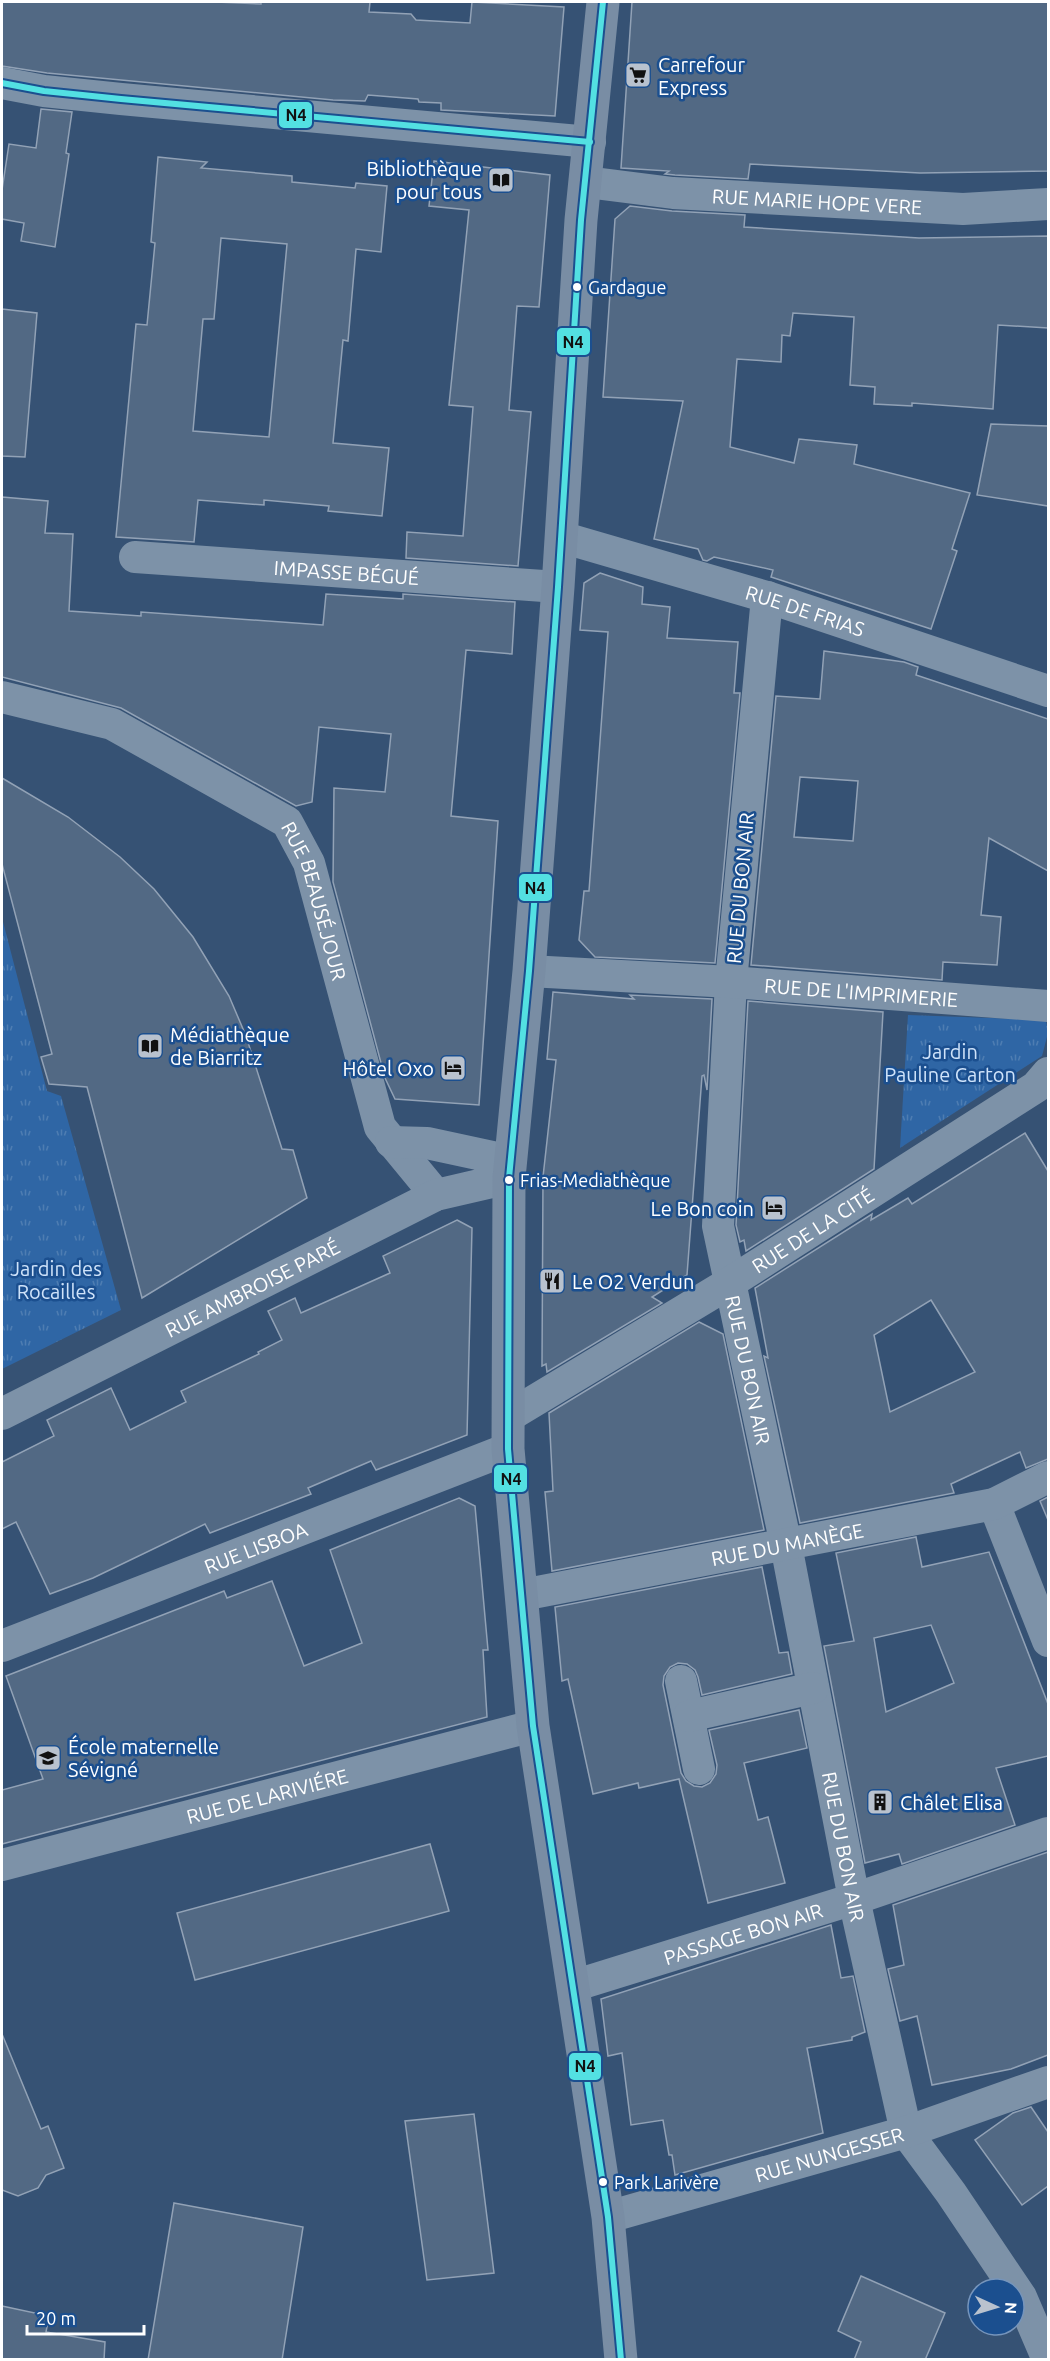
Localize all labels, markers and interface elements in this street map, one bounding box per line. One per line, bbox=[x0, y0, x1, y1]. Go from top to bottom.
place label: Carrefour Express bbox=[658, 53, 745, 99]
supermarket icon: Carrefour Express bbox=[623, 60, 653, 90]
line badge: N4 bbox=[278, 101, 313, 129]
text: N4 bbox=[286, 106, 306, 124]
place label: Bibliothèque pour tous bbox=[366, 157, 482, 203]
library icon: Bibliothèque pour tous bbox=[486, 165, 516, 195]
street label: RUE MARIE HOPE VERE bbox=[711, 184, 923, 218]
place label: Gardague bbox=[588, 277, 666, 297]
marker: Gardague bbox=[571, 281, 583, 293]
line badge: N4 bbox=[556, 327, 591, 356]
text: N4 bbox=[563, 333, 583, 351]
street label: IMPASSE BÉGUÉ bbox=[273, 555, 420, 589]
street label: RUE DE FRIAS bbox=[743, 580, 868, 640]
street label: RUE DU BON AIR bbox=[722, 811, 758, 965]
street label: RUE BEAUSÉJOUR bbox=[277, 817, 351, 983]
line badge: N4 bbox=[518, 873, 553, 902]
text: N4 bbox=[525, 879, 545, 897]
street label: RUE DE L'IMPRIMERIE bbox=[764, 973, 959, 1011]
place label: Médiathèque de Biarritz bbox=[170, 1023, 290, 1069]
library icon: Médiathèque de Biarritz bbox=[135, 1031, 165, 1061]
park label: Jardin Pauline Carton bbox=[884, 1040, 1016, 1086]
hotel icon: Hôtel Oxo bbox=[438, 1053, 468, 1083]
place label: Hôtel Oxo bbox=[343, 1057, 434, 1080]
place label: Frias-Mediathèque bbox=[520, 1170, 670, 1190]
marker: Frias-Mediathèque bbox=[503, 1174, 515, 1186]
street label: RUE DE LA CITÉ bbox=[747, 1183, 878, 1277]
hotel icon: Le Bon coin bbox=[759, 1193, 789, 1223]
place label: Le Bon coin bbox=[651, 1197, 754, 1220]
street label: RUE AMBROISE PARÉ bbox=[161, 1234, 343, 1341]
park label: Jardin des Rocailles bbox=[10, 1257, 102, 1303]
restaurant icon: Le O2 Verdun bbox=[537, 1266, 567, 1296]
place label: Le O2 Verdun bbox=[572, 1270, 694, 1293]
street label: RUE DU BON AIR bbox=[722, 1293, 776, 1447]
line badge: N4 bbox=[493, 1464, 528, 1493]
text: N4 bbox=[501, 1470, 521, 1488]
street label: RUE LISBOA bbox=[201, 1517, 310, 1578]
street label: RUE DU MANÈGE bbox=[709, 1518, 865, 1570]
place label: École maternelle Sévigné bbox=[68, 1735, 219, 1781]
school or university icon: École maternelle Sévigné bbox=[33, 1743, 63, 1773]
street label: RUE DE LARIVIÉRE bbox=[184, 1763, 350, 1828]
street label: RUE DU BON AIR bbox=[818, 1769, 870, 1923]
building icon: Châlet Elisa bbox=[865, 1787, 895, 1817]
place label: Châlet Elisa bbox=[900, 1791, 1003, 1814]
street label: PASSAGE BON AIR bbox=[661, 1898, 825, 1969]
line badge: N4 bbox=[568, 2052, 602, 2081]
text: N4 bbox=[575, 2057, 595, 2075]
street label: RUE NUNGESSER bbox=[752, 2122, 906, 2186]
place label: Park Larivère bbox=[614, 2172, 719, 2192]
marker: Park Larivère bbox=[597, 2176, 609, 2188]
north arrow bbox=[966, 2277, 1026, 2337]
scale bar bbox=[27, 2298, 144, 2336]
text: N bbox=[1002, 2301, 1020, 2315]
text: 20 m bbox=[36, 2308, 76, 2328]

